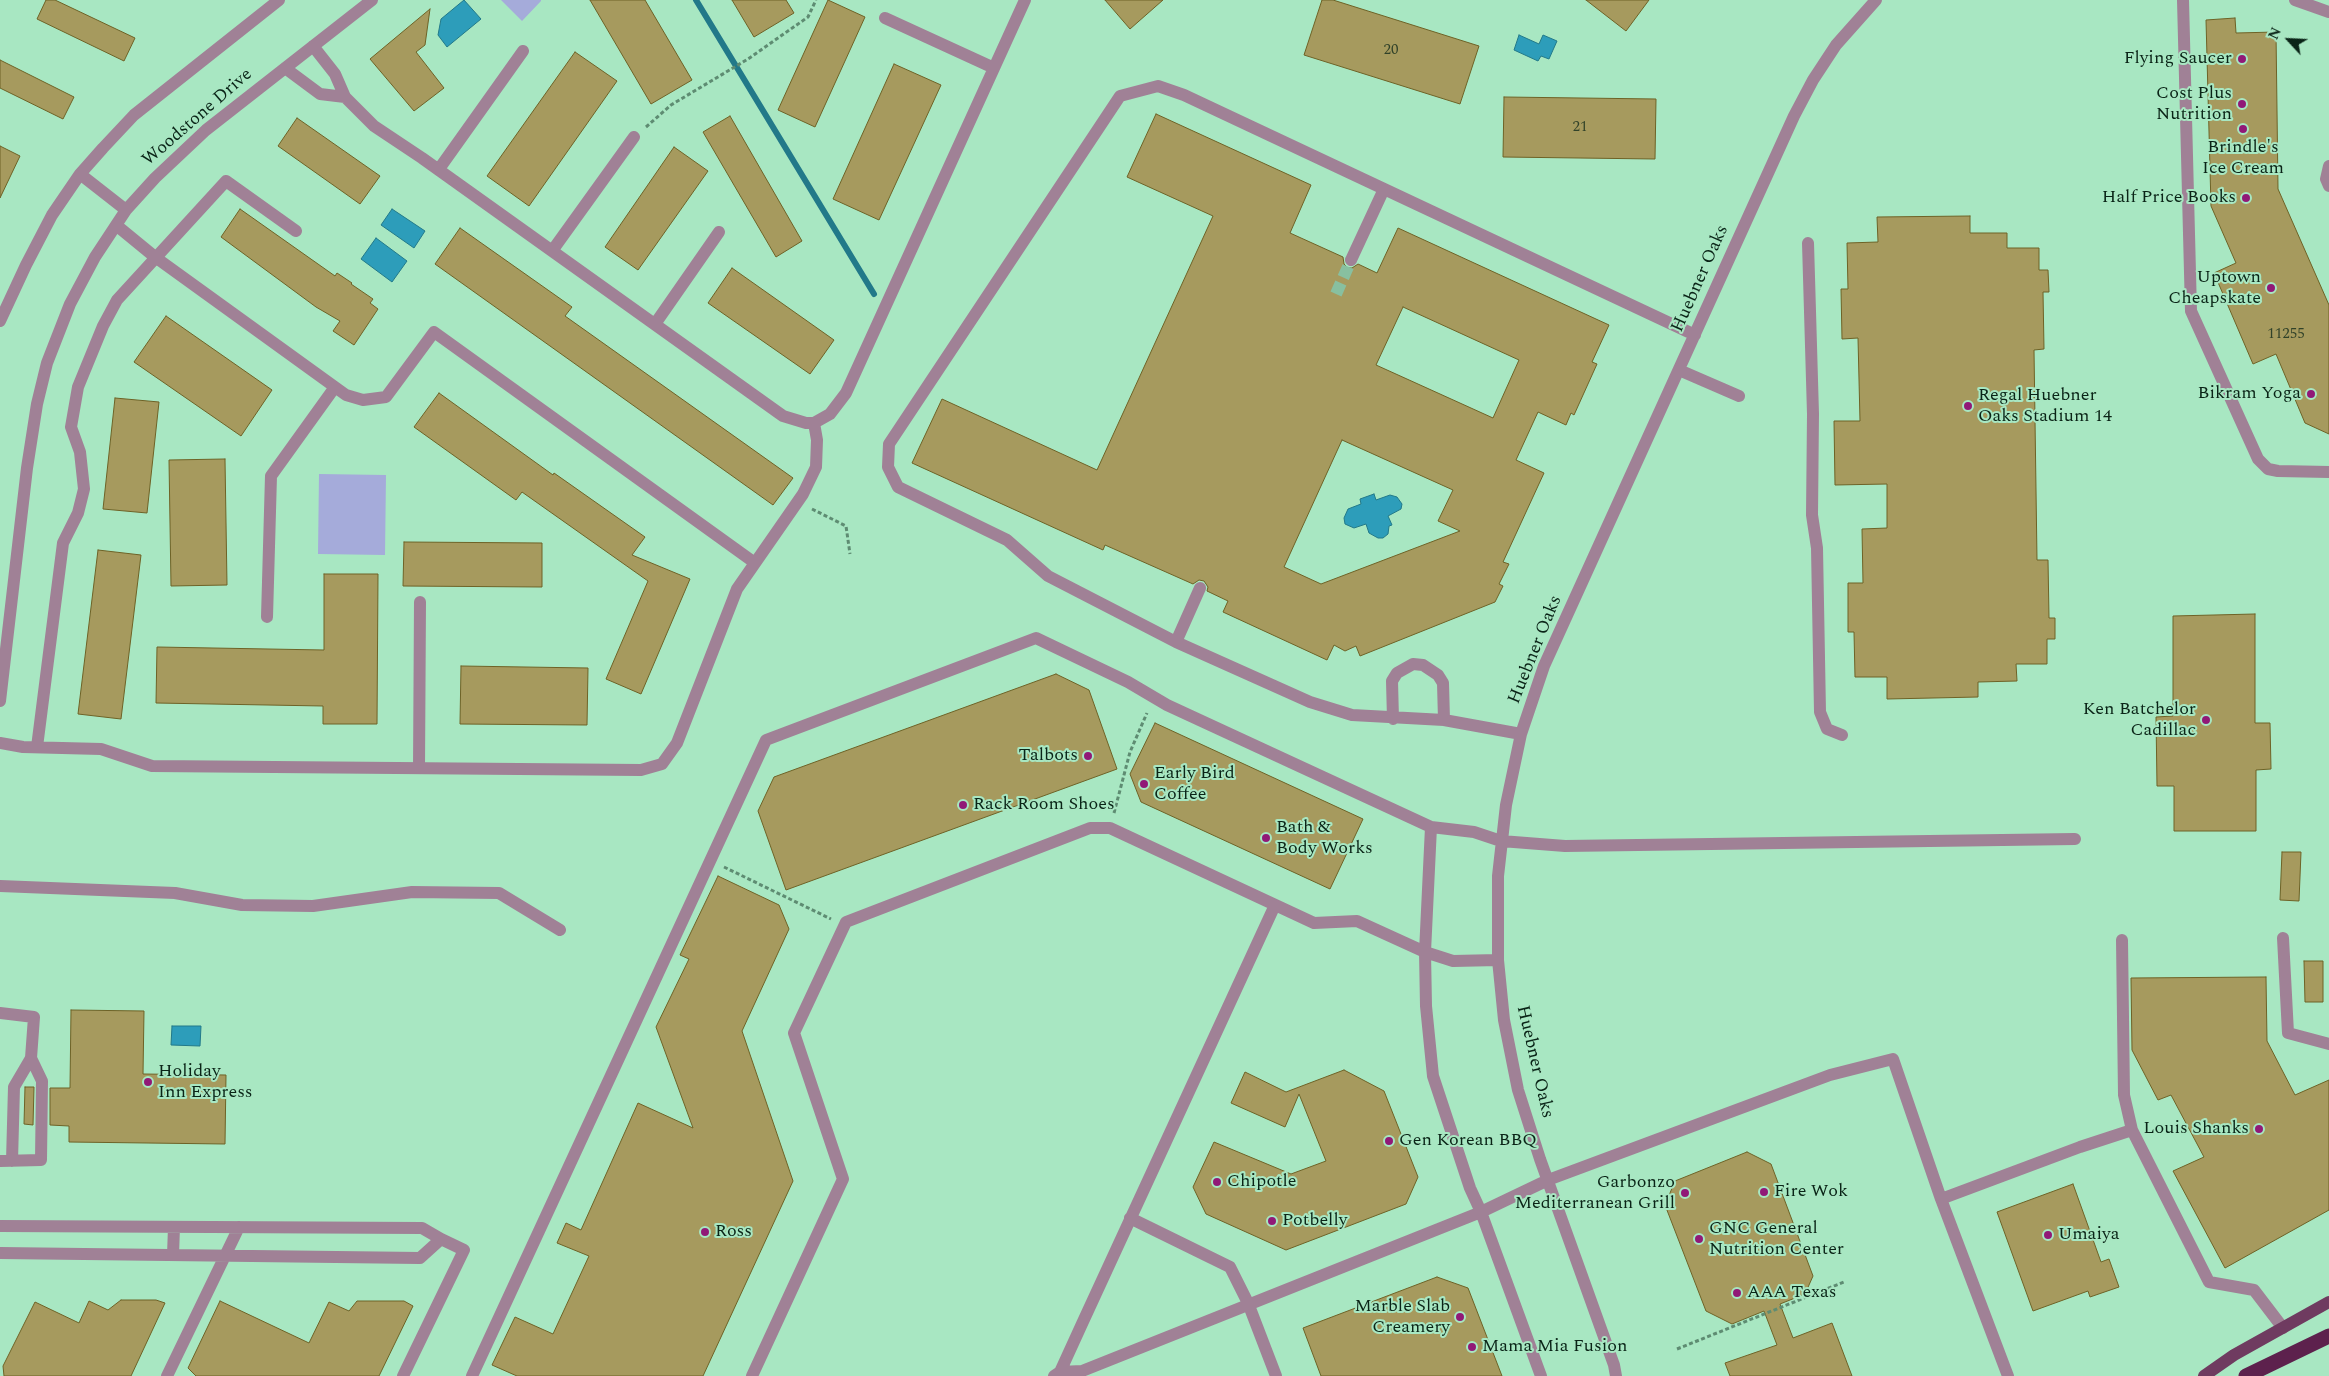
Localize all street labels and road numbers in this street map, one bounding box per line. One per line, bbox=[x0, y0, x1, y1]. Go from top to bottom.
street label: Woodstone Drive bbox=[139, 64, 257, 172]
street label: Huebner Oaks bbox=[1668, 222, 1734, 336]
street label: Huebner Oaks bbox=[1504, 593, 1568, 707]
street label: Huebner Oaks bbox=[1511, 1004, 1557, 1120]

